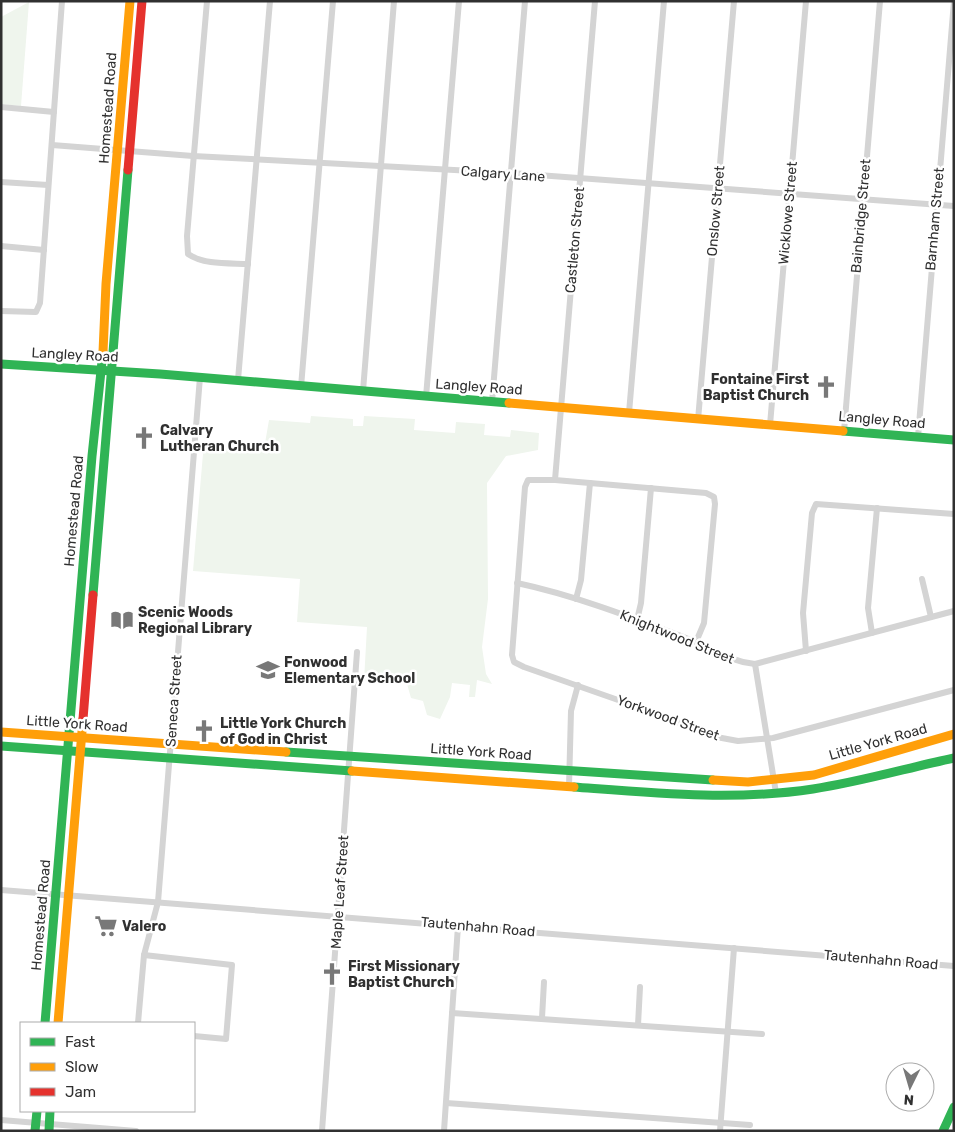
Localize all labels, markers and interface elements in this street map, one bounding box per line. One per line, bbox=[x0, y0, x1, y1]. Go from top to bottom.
street label: Homestead Road bbox=[96, 52, 120, 164]
street label: Bainbridge Street bbox=[848, 158, 874, 274]
street label: Wicklowe Street bbox=[775, 160, 801, 265]
street label: Calgary Lane bbox=[460, 163, 546, 185]
street label: Onslow Street bbox=[704, 164, 728, 257]
street label: Barnham Street bbox=[922, 166, 948, 271]
street label: Castleton Street bbox=[562, 186, 588, 294]
street label: Langley Road bbox=[31, 344, 119, 366]
place label: Fontaine First Baptist Church bbox=[703, 371, 809, 404]
church icon: Fontaine First Baptist Church bbox=[813, 374, 839, 400]
street label: Langley Road bbox=[435, 375, 523, 399]
street label: Langley Road bbox=[838, 408, 926, 432]
place label: Calvary Lutheran Church bbox=[160, 422, 279, 455]
church icon: Calvary Lutheran Church bbox=[131, 425, 157, 451]
street label: Homestead Road bbox=[61, 455, 87, 567]
place label: Scenic Woods Regional Library bbox=[138, 604, 253, 637]
street label: Knightwood Street bbox=[617, 606, 737, 668]
library icon: Scenic Woods Regional Library bbox=[109, 607, 135, 633]
street label: Seneca Street bbox=[162, 654, 186, 748]
place label: Fonwood Elementary School bbox=[284, 654, 415, 687]
school or university icon: Fonwood Elementary School bbox=[255, 657, 281, 683]
street label: Yorkwood Street bbox=[614, 692, 722, 745]
street label: Little York Road bbox=[26, 712, 128, 736]
place label: Little York Church of God in Christ bbox=[220, 715, 346, 748]
church icon: Little York Church of God in Christ bbox=[191, 718, 217, 744]
street label: Little York Road bbox=[827, 720, 929, 764]
street label: Little York Road bbox=[430, 740, 532, 764]
street label: Maple Leaf Street bbox=[328, 834, 352, 950]
street label: Homestead Road bbox=[28, 859, 54, 971]
supermarket icon: Valero bbox=[93, 913, 119, 939]
street label: Tautenhahn Road bbox=[420, 914, 536, 940]
place label: Valero bbox=[122, 918, 166, 935]
street label: Tautenhahn Road bbox=[823, 947, 939, 973]
place label: First Missionary Baptist Church bbox=[348, 958, 460, 991]
church icon: First Missionary Baptist Church bbox=[319, 961, 345, 987]
legend bbox=[20, 1022, 195, 1112]
text: Fast bbox=[65, 1033, 95, 1051]
text: Slow bbox=[65, 1058, 98, 1076]
north arrow bbox=[885, 1062, 935, 1112]
text: Jam bbox=[65, 1083, 96, 1101]
text: N bbox=[903, 1091, 915, 1108]

